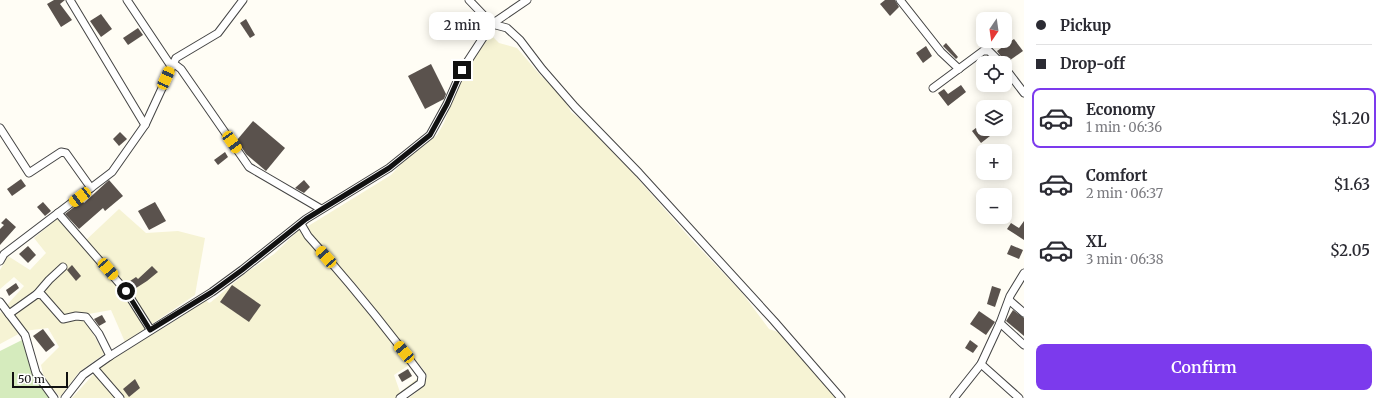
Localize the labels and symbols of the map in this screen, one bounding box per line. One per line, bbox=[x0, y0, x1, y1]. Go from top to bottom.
callout: 2 min bbox=[429, 12, 495, 40]
north arrow bbox=[976, 12, 1012, 48]
route end bbox=[453, 61, 471, 79]
car bbox=[156, 65, 176, 91]
car bbox=[220, 129, 244, 155]
car bbox=[67, 185, 93, 209]
car bbox=[314, 244, 338, 270]
car bbox=[96, 256, 120, 282]
route start bbox=[117, 282, 135, 300]
car bbox=[392, 339, 416, 365]
scale bar bbox=[12, 370, 68, 389]

